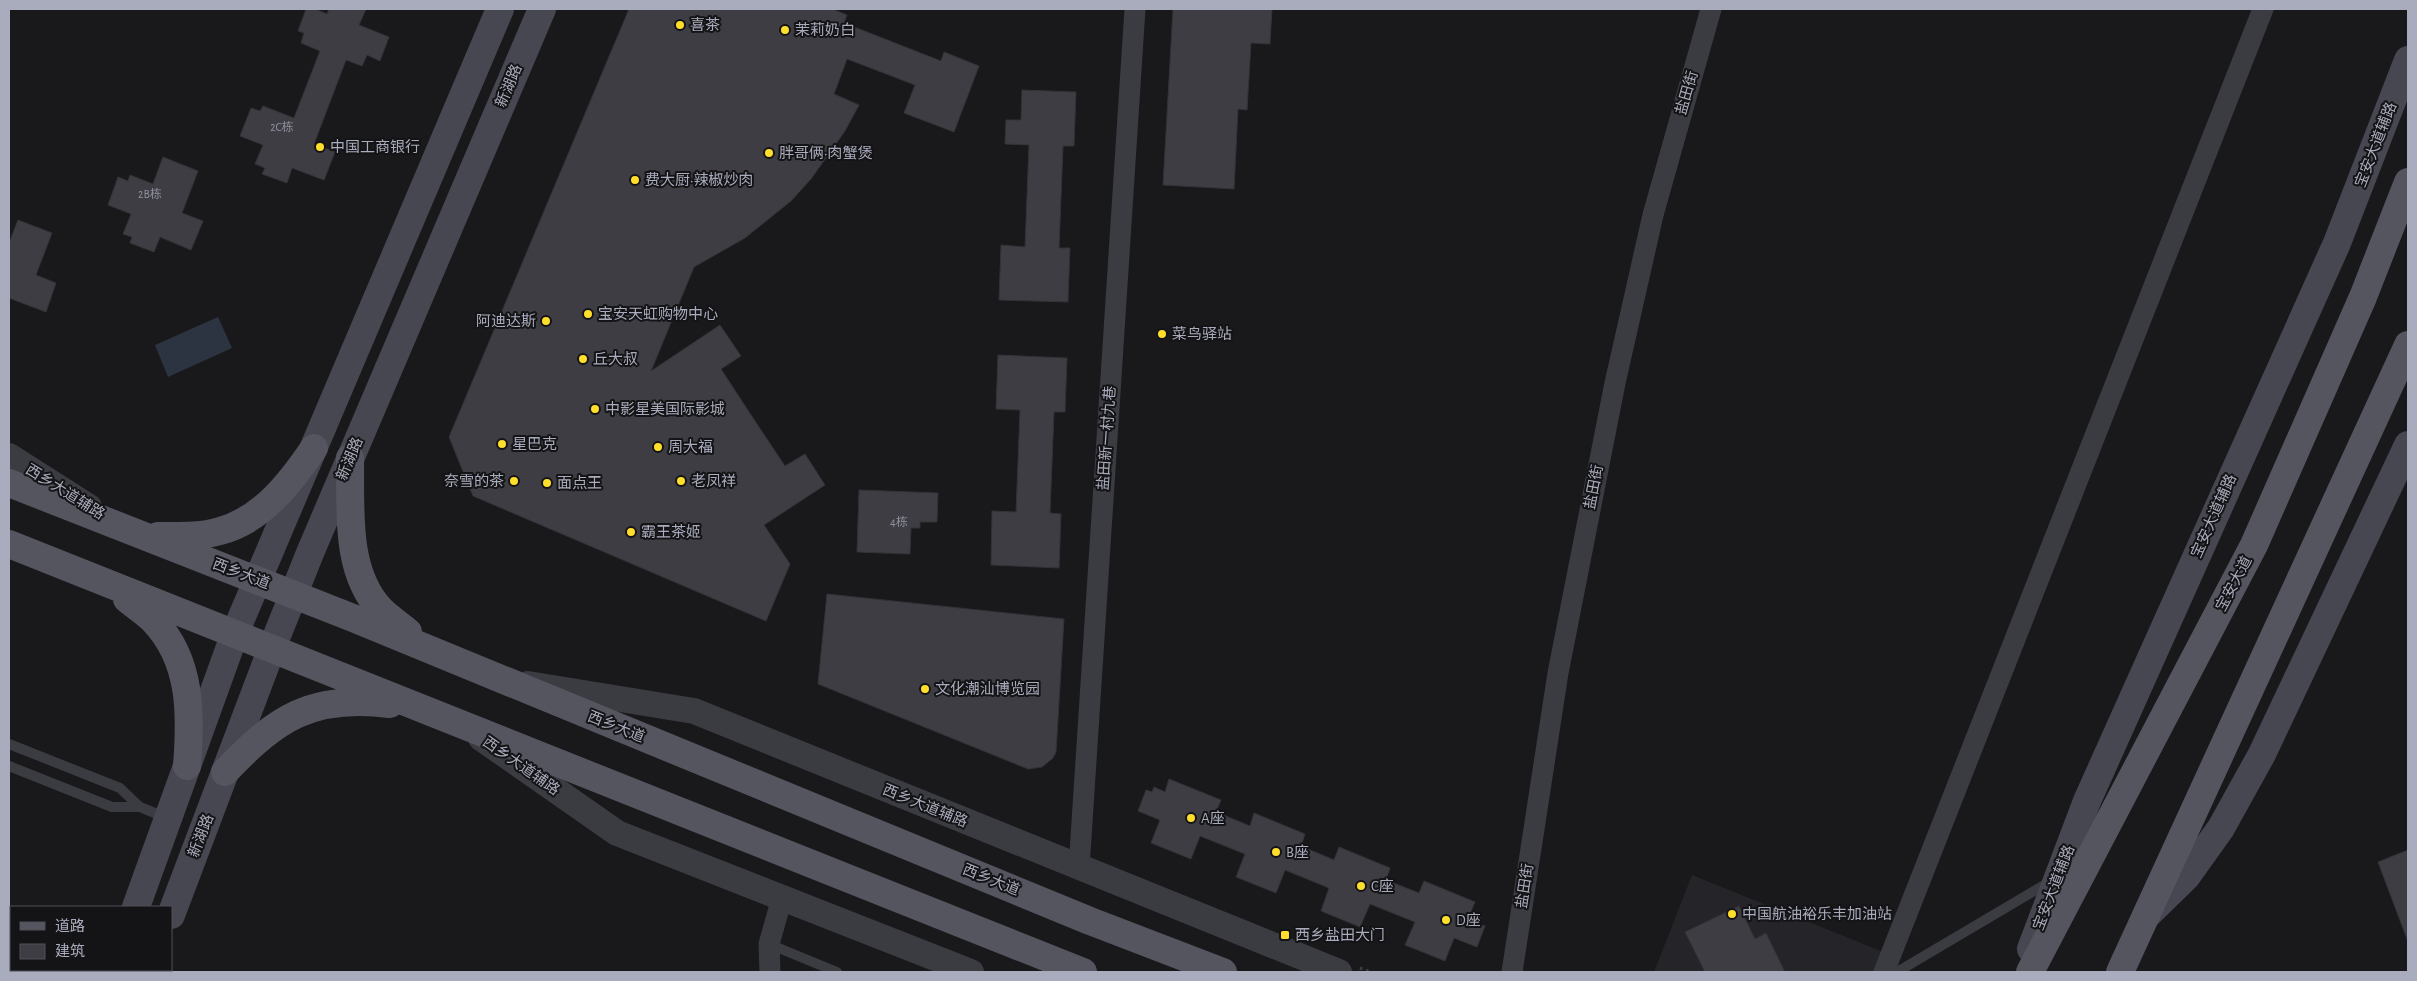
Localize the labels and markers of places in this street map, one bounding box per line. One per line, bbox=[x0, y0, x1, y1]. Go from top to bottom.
place label: 喜茶 bbox=[690, 17, 720, 33]
marker: 喜茶 bbox=[674, 19, 686, 31]
place label: 茉莉奶白 bbox=[795, 21, 855, 38]
marker: 茉莉奶白 bbox=[779, 24, 791, 36]
place label: 中国工商银行 bbox=[330, 139, 420, 155]
marker: 中国工商银行 bbox=[314, 141, 326, 153]
place label: 胖哥俩·肉蟹煲 bbox=[779, 145, 872, 161]
marker: 胖哥俩·肉蟹煲 bbox=[763, 147, 775, 159]
place label: 费大厨·辣椒炒肉 bbox=[645, 171, 753, 188]
marker: 费大厨·辣椒炒肉 bbox=[629, 174, 641, 186]
place label: 宝安天虹购物中心 bbox=[598, 306, 718, 322]
marker: 宝安天虹购物中心 bbox=[582, 308, 594, 320]
place label: 阿迪达斯 bbox=[476, 313, 536, 329]
marker: 阿迪达斯 bbox=[540, 315, 552, 327]
place label: 菜鸟驿站 bbox=[1172, 326, 1232, 342]
marker: 菜鸟驿站 bbox=[1156, 328, 1168, 340]
place label: 丘大叔 bbox=[593, 351, 638, 367]
marker: 丘大叔 bbox=[577, 353, 589, 365]
place label: 中影星美国际影城 bbox=[605, 401, 725, 417]
marker: 中影星美国际影城 bbox=[589, 403, 601, 415]
place label: 星巴克 bbox=[512, 436, 557, 452]
marker: 星巴克 bbox=[496, 438, 508, 450]
place label: 周大福 bbox=[668, 439, 713, 455]
marker: 周大福 bbox=[652, 441, 664, 453]
place label: 奈雪的茶 bbox=[444, 473, 504, 489]
place label: 老凤祥 bbox=[691, 473, 736, 489]
marker: 奈雪的茶 bbox=[508, 475, 520, 487]
place label: 面点王 bbox=[557, 475, 602, 491]
marker: 老凤祥 bbox=[675, 475, 687, 487]
marker: 面点王 bbox=[541, 477, 553, 489]
place label: 霸王茶姬 bbox=[641, 523, 701, 540]
marker: 霸王茶姬 bbox=[625, 526, 637, 538]
place label: 文化潮汕博览园 bbox=[935, 680, 1040, 697]
marker: 文化潮汕博览园 bbox=[919, 683, 931, 695]
place label: A座 bbox=[1201, 810, 1225, 826]
marker: A座 bbox=[1185, 812, 1197, 824]
place label: B座 bbox=[1286, 844, 1309, 860]
marker: B座 bbox=[1270, 846, 1282, 858]
place label: C座 bbox=[1371, 878, 1394, 894]
marker: C座 bbox=[1355, 880, 1367, 892]
place label: 中国航油裕乐丰加油站 bbox=[1742, 906, 1892, 922]
marker: 中国航油裕乐丰加油站 bbox=[1726, 908, 1738, 920]
place label: D座 bbox=[1456, 912, 1481, 928]
marker: D座 bbox=[1440, 914, 1452, 926]
place label: 西乡盐田大门 bbox=[1295, 926, 1385, 943]
marker: 西乡盐田大门 bbox=[1279, 929, 1291, 941]

